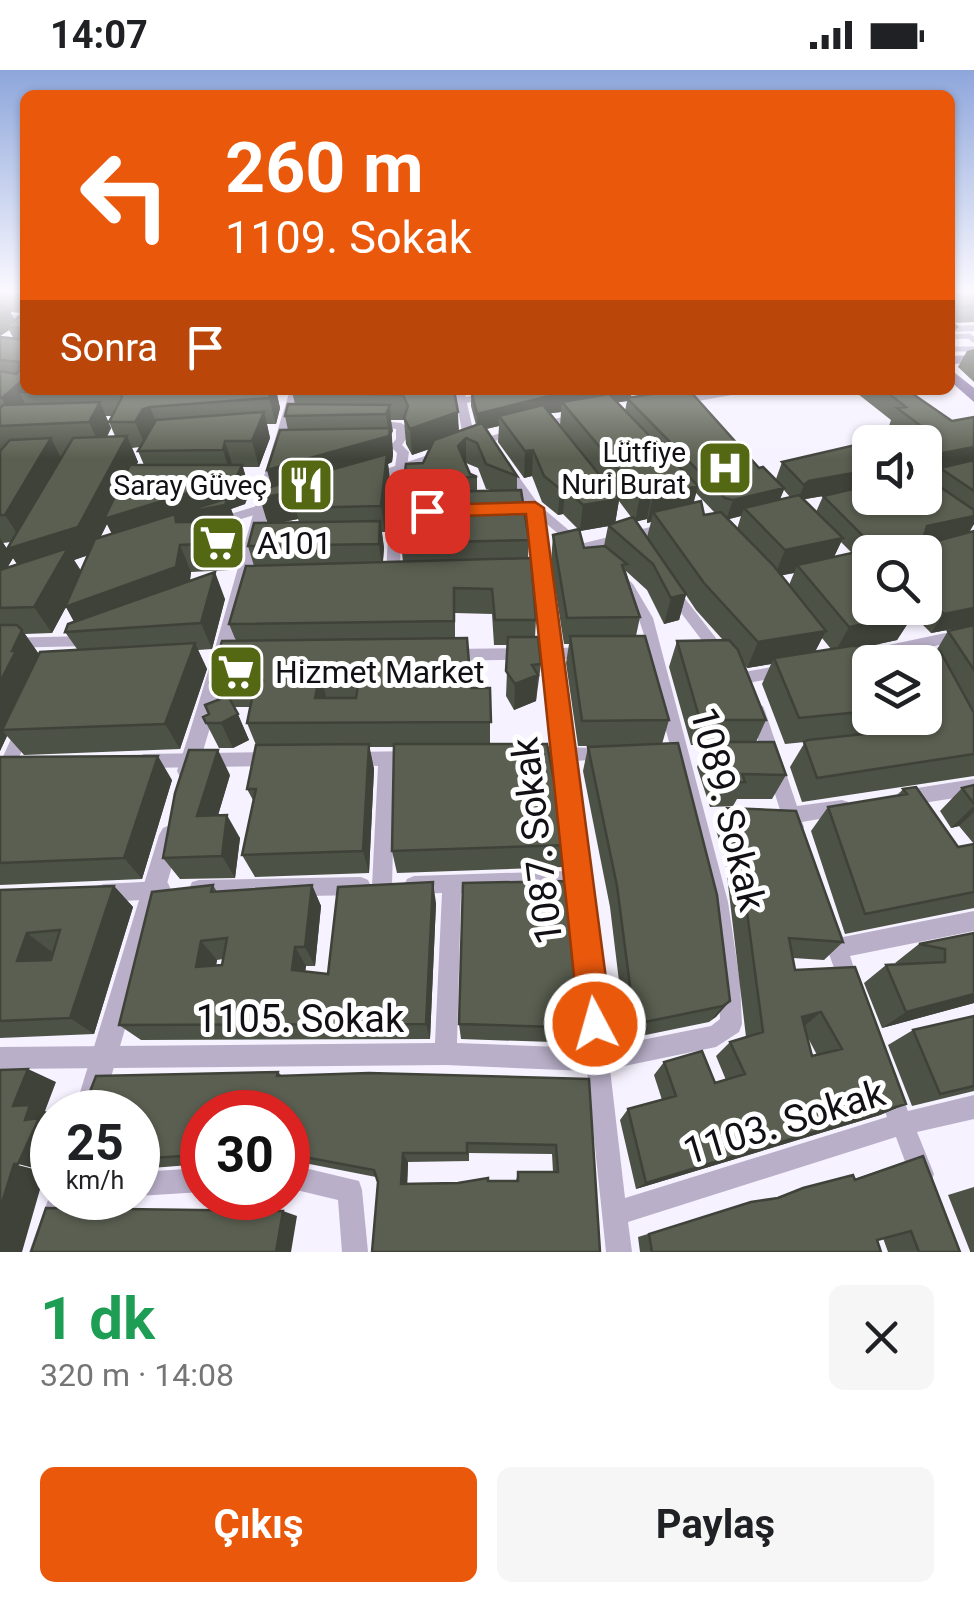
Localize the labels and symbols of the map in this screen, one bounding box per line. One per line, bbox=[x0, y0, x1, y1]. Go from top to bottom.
place label: Lütfiye Nuri Burat bbox=[561, 436, 686, 501]
hospital icon: Lütfiye Nuri Burat bbox=[695, 438, 755, 498]
restaurant icon: Saray Güveç bbox=[276, 455, 336, 515]
place label: Saray Güveç bbox=[114, 469, 267, 502]
pin bbox=[385, 469, 470, 554]
supermarket icon: A101 bbox=[188, 513, 248, 573]
place label: A101 bbox=[257, 524, 332, 562]
supermarket icon: Hizmet Market bbox=[206, 642, 266, 702]
place label: Hizmet Market bbox=[275, 653, 484, 691]
street label: 1089. Sokak bbox=[681, 703, 775, 916]
street label: 1087. Sokak bbox=[502, 734, 572, 947]
position arrow bbox=[543, 972, 647, 1076]
street label: 1105. Sokak bbox=[196, 997, 405, 1041]
street label: 1103. Sokak bbox=[678, 1070, 891, 1173]
speed limit sign: 30 bbox=[180, 1090, 310, 1220]

